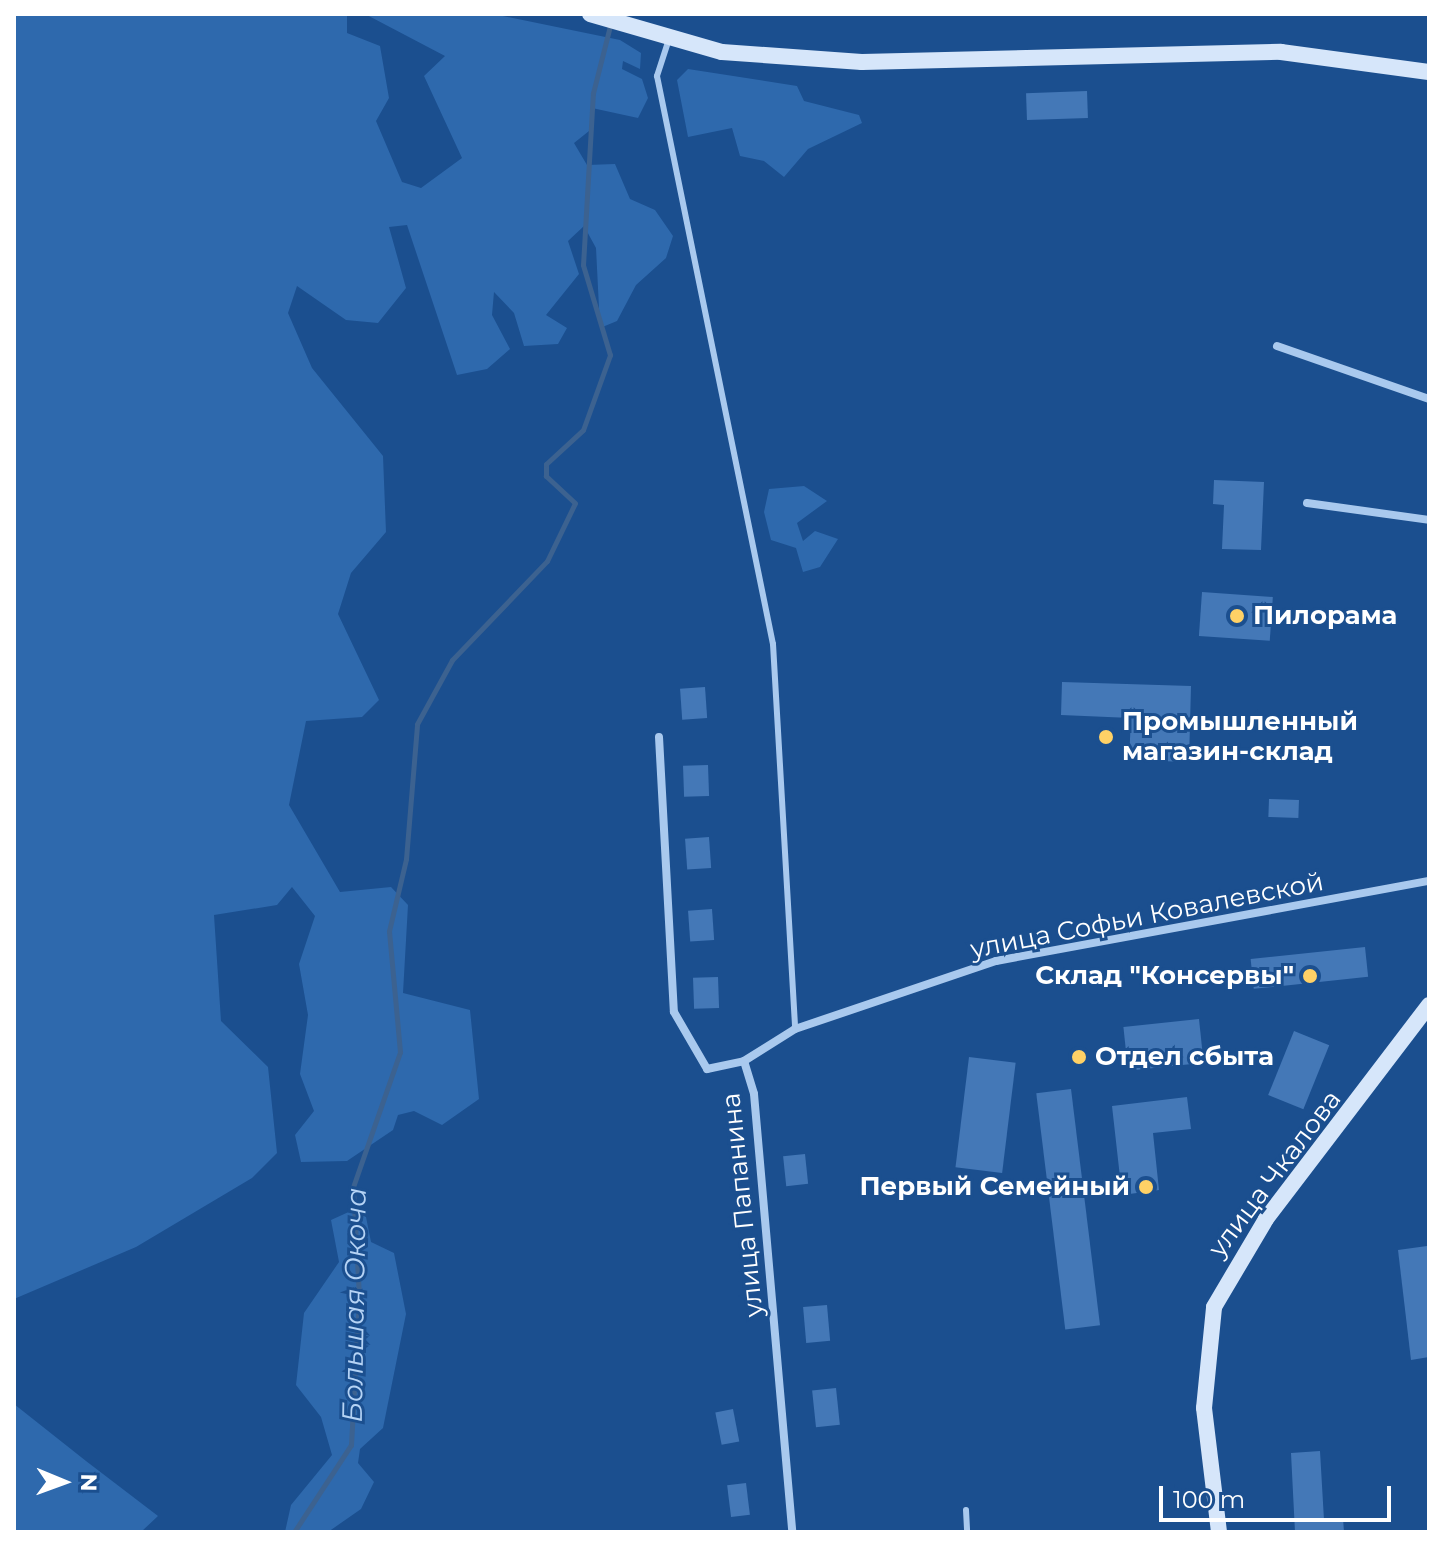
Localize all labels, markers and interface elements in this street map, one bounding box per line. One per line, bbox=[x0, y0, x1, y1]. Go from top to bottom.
place label: Пилорама bbox=[1253, 600, 1397, 632]
marker: Пилорама bbox=[1228, 607, 1246, 625]
place label: Промышленный магазин-склад bbox=[1122, 706, 1358, 768]
marker: Промышленный магазин-склад bbox=[1097, 728, 1115, 746]
street label: улица Софьи Ковалевской bbox=[968, 866, 1326, 966]
place label: Склад "Консервы" bbox=[1035, 960, 1294, 992]
marker: Склад "Консервы" bbox=[1301, 967, 1319, 985]
place label: Отдел сбыта bbox=[1095, 1041, 1274, 1073]
marker: Отдел сбыта bbox=[1070, 1048, 1088, 1066]
street label: улица Чкалова bbox=[1202, 1085, 1348, 1263]
street label: улица Папанина bbox=[716, 1091, 770, 1319]
place label: Первый Семейный bbox=[859, 1171, 1130, 1203]
marker: Первый Семейный bbox=[1137, 1178, 1155, 1196]
water label: Большая Окоча bbox=[335, 1187, 373, 1423]
north arrow bbox=[24, 1442, 104, 1522]
scale bar bbox=[1163, 1470, 1395, 1520]
text: N bbox=[75, 1473, 102, 1492]
text: 100 m bbox=[1173, 1485, 1245, 1514]

